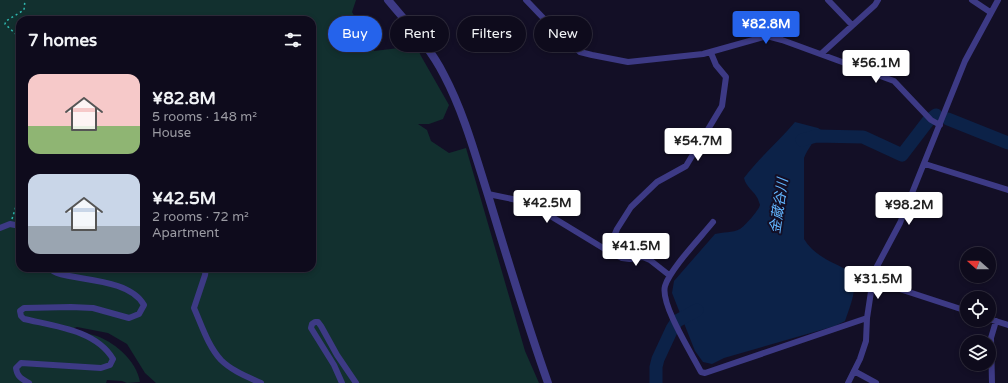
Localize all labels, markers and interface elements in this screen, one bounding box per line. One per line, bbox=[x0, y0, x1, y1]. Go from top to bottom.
pin: ¥82.8M bbox=[733, 11, 799, 45]
chip: Buy bbox=[328, 16, 382, 52]
chip: Rent bbox=[390, 16, 449, 52]
chip: Filters bbox=[457, 16, 526, 52]
chip: New bbox=[534, 16, 592, 52]
text: ¥82.8M bbox=[742, 16, 790, 32]
icon: filters bbox=[282, 29, 304, 51]
text: 7 homes bbox=[28, 30, 97, 51]
pin: ¥56.1M bbox=[843, 50, 909, 84]
text: ¥56.1M bbox=[852, 55, 900, 71]
text: ¥82.8M bbox=[152, 88, 216, 109]
icon: home bbox=[60, 90, 108, 138]
text: 5 rooms · 148 m² bbox=[152, 109, 257, 125]
text: House bbox=[152, 125, 191, 141]
pin: ¥54.7M bbox=[665, 128, 731, 162]
text: ¥54.7M bbox=[674, 133, 722, 149]
water label: 金蔵谷川 bbox=[767, 175, 792, 235]
text: ¥42.5M bbox=[152, 188, 216, 209]
icon: home bbox=[60, 190, 108, 238]
pin: ¥42.5M bbox=[514, 190, 580, 224]
pin: ¥98.2M bbox=[876, 192, 942, 226]
text: ¥42.5M bbox=[523, 195, 571, 211]
text: ¥98.2M bbox=[885, 197, 933, 213]
text: 2 rooms · 72 m² bbox=[152, 209, 249, 225]
text: Apartment bbox=[152, 225, 219, 241]
pin: ¥41.5M bbox=[603, 233, 669, 267]
text: ¥41.5M bbox=[612, 238, 660, 254]
north arrow bbox=[960, 247, 996, 283]
map controls bbox=[960, 247, 996, 371]
pin: ¥31.5M bbox=[845, 266, 911, 300]
text: ¥31.5M bbox=[854, 271, 902, 287]
button: locate bbox=[960, 291, 996, 327]
button: layers bbox=[960, 335, 996, 371]

